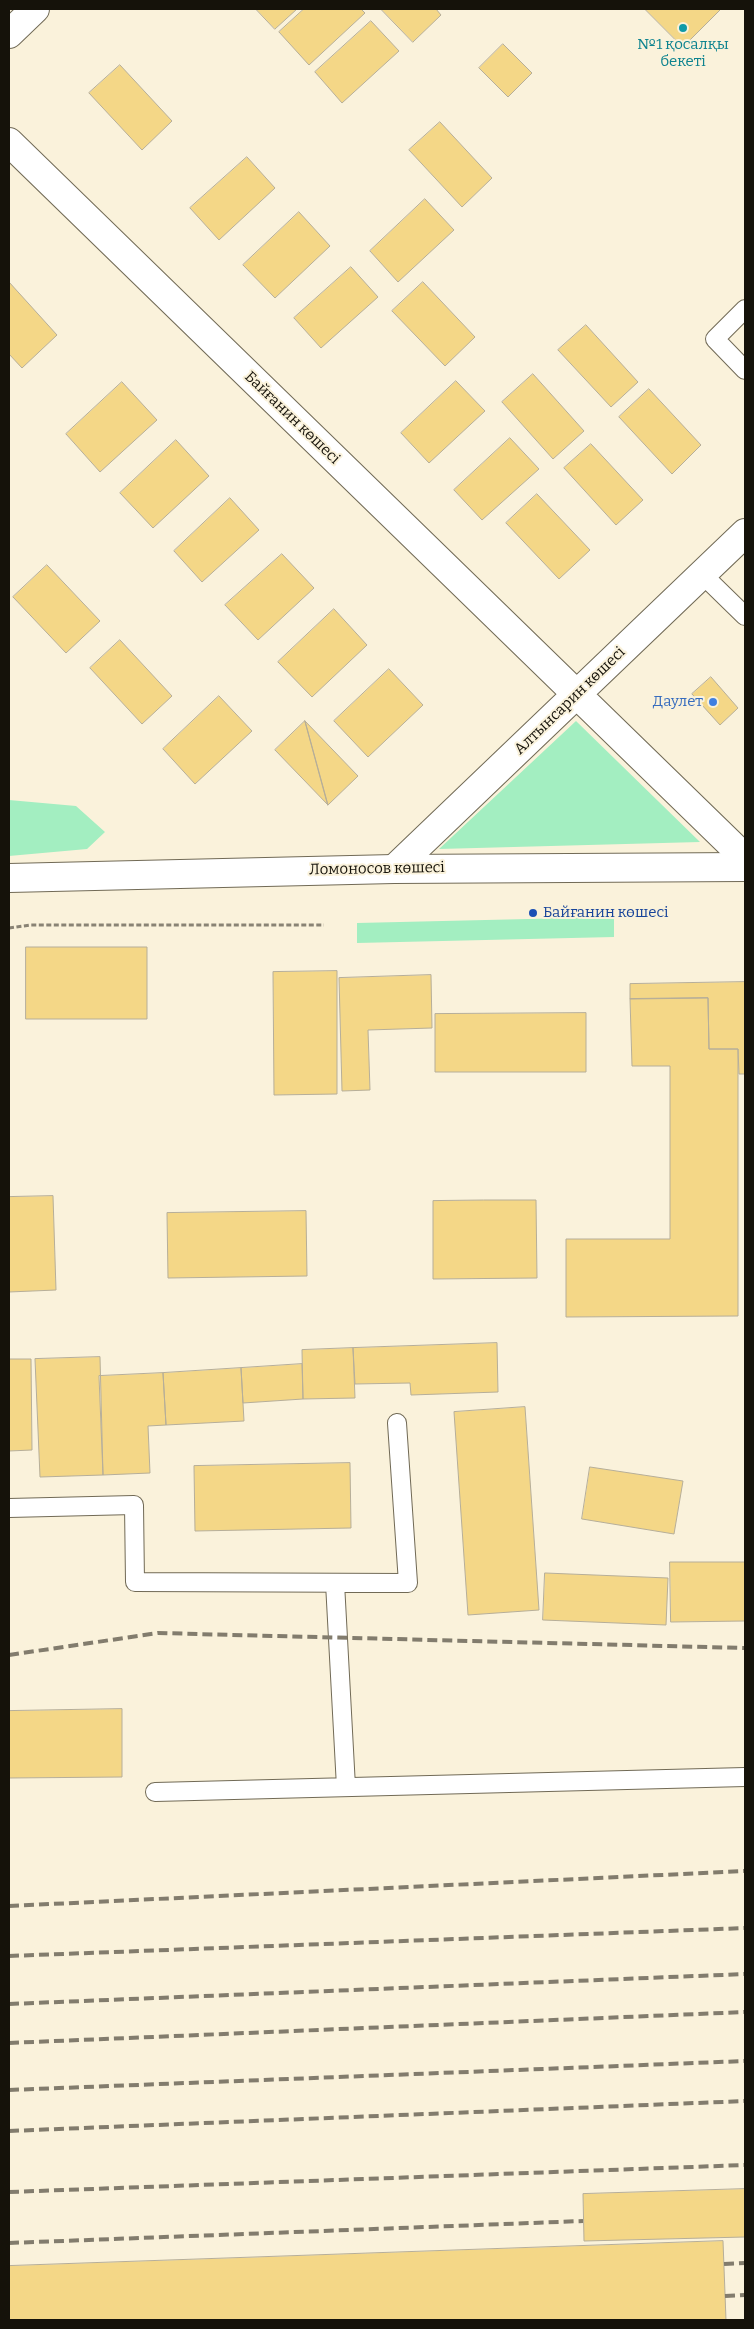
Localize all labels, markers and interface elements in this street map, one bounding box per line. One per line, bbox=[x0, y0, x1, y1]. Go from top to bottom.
marker: №1 қосалқы бекеті bbox=[677, 22, 689, 34]
place label: №1 қосалқы бекеті bbox=[637, 36, 729, 71]
street label: Байғанин көшесі bbox=[241, 368, 343, 468]
street label: Алтынсарин көшесі bbox=[511, 643, 629, 759]
place label: Даулет bbox=[653, 693, 703, 711]
marker: Даулет bbox=[707, 696, 719, 708]
street label: Ломоносов көшесі bbox=[309, 859, 445, 879]
place label: Байғанин көшесі bbox=[543, 904, 668, 922]
marker: Байғанин көшесі bbox=[527, 907, 539, 919]

